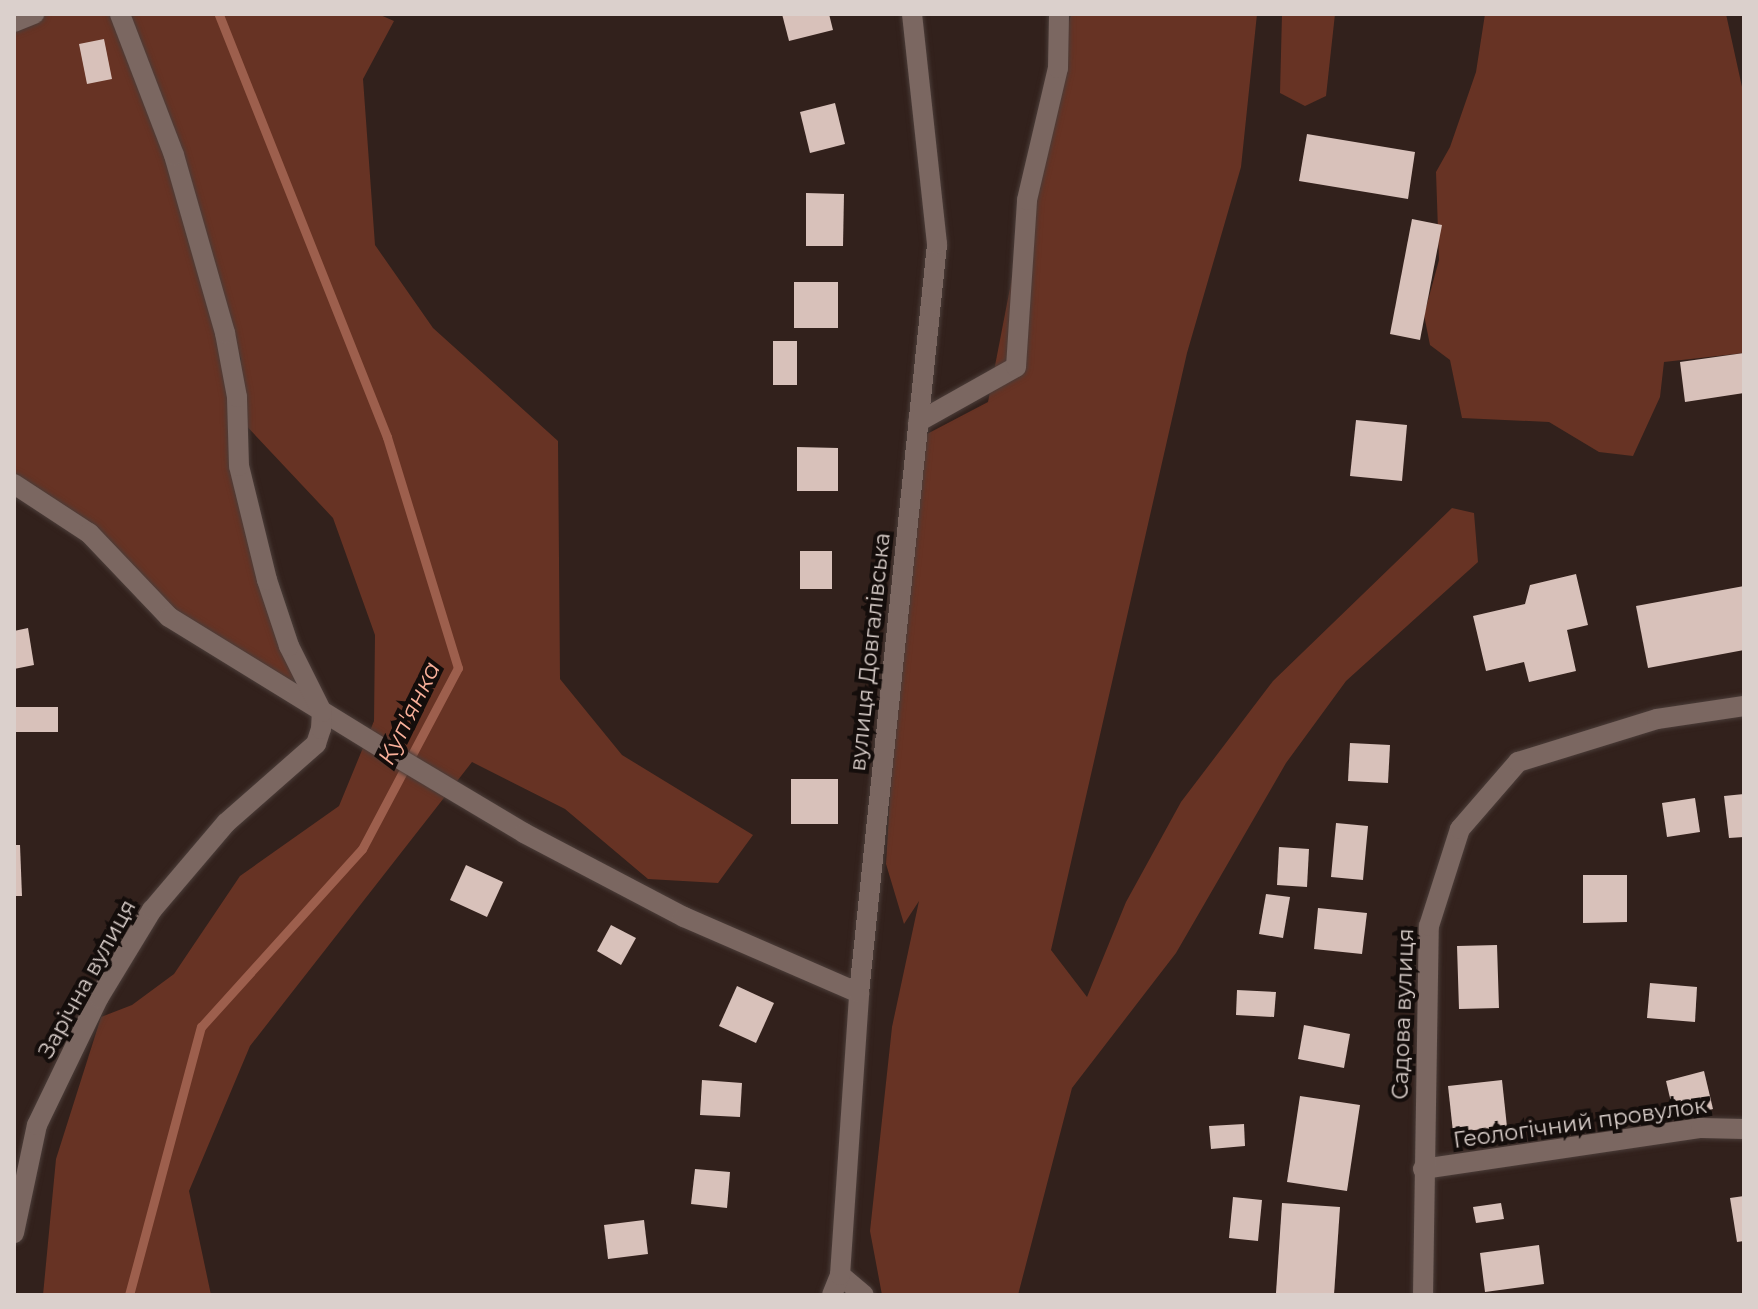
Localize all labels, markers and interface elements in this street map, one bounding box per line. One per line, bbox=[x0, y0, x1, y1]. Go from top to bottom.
street label: вулиця Довгалівська bbox=[844, 531, 896, 773]
water label: Куп'янка bbox=[372, 657, 446, 769]
street label: Зарічна вулиця bbox=[33, 895, 141, 1063]
street label: Садова вулиця bbox=[1387, 928, 1419, 1100]
street label: Геологічний провулок bbox=[1452, 1092, 1708, 1154]

